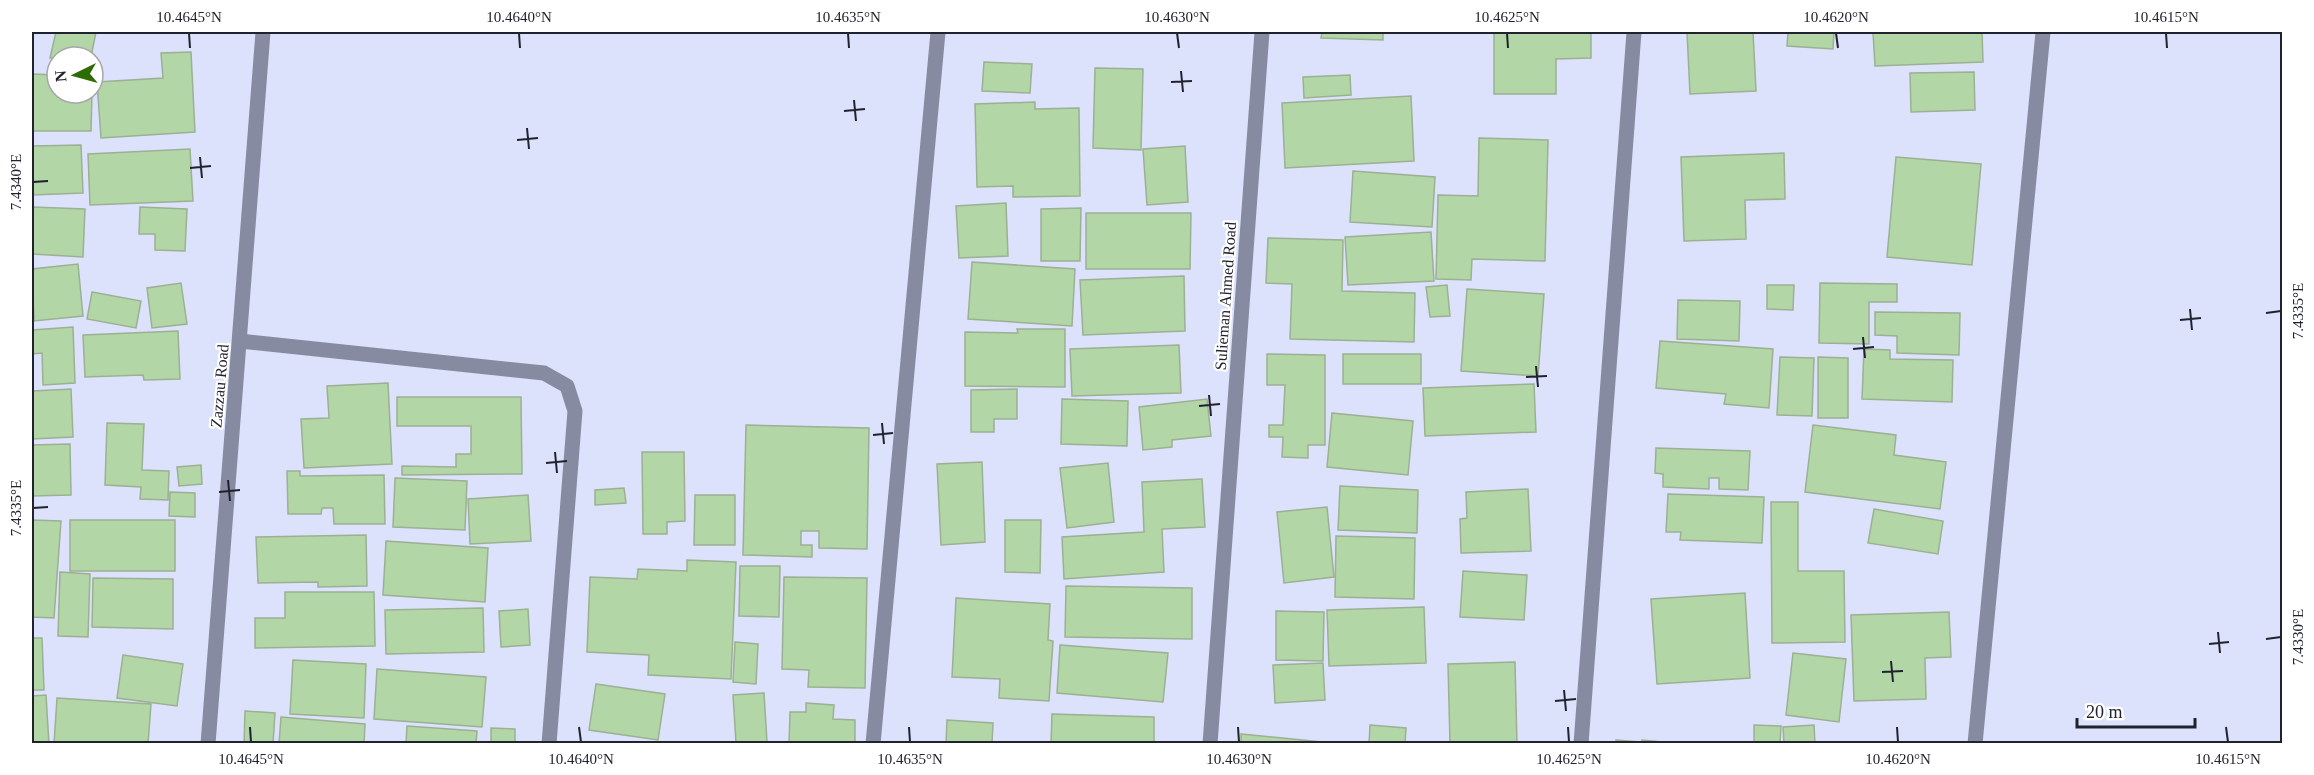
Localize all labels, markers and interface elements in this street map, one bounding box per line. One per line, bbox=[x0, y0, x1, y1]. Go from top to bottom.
text: 10.4645°N bbox=[156, 9, 222, 25]
text: 10.4640°N bbox=[486, 9, 552, 25]
text: 10.4635°N bbox=[815, 9, 881, 25]
text: 10.4630°N bbox=[1144, 9, 1210, 25]
text: 10.4625°N bbox=[1474, 9, 1540, 25]
text: 10.4620°N bbox=[1803, 9, 1869, 25]
text: 10.4615°N bbox=[2133, 9, 2199, 25]
north arrow bbox=[45, 45, 105, 105]
text: N bbox=[52, 69, 70, 83]
text: 7.4340°E bbox=[8, 154, 24, 210]
street label: Sulieman Ahmed Road bbox=[1212, 221, 1239, 371]
text: 7.4335°E bbox=[2290, 283, 2306, 339]
street label: Zazzau Road bbox=[207, 343, 232, 429]
text: 7.4335°E bbox=[8, 480, 24, 536]
text: 7.4330°E bbox=[2290, 609, 2306, 665]
scale bar bbox=[2077, 691, 2196, 729]
text: 20 m bbox=[2086, 702, 2123, 722]
text: 10.4645°N bbox=[218, 751, 284, 767]
text: 10.4640°N bbox=[548, 751, 614, 767]
text: 10.4635°N bbox=[877, 751, 943, 767]
text: 10.4630°N bbox=[1206, 751, 1272, 767]
text: 10.4625°N bbox=[1536, 751, 1602, 767]
text: 10.4620°N bbox=[1865, 751, 1931, 767]
text: 10.4615°N bbox=[2195, 751, 2261, 767]

